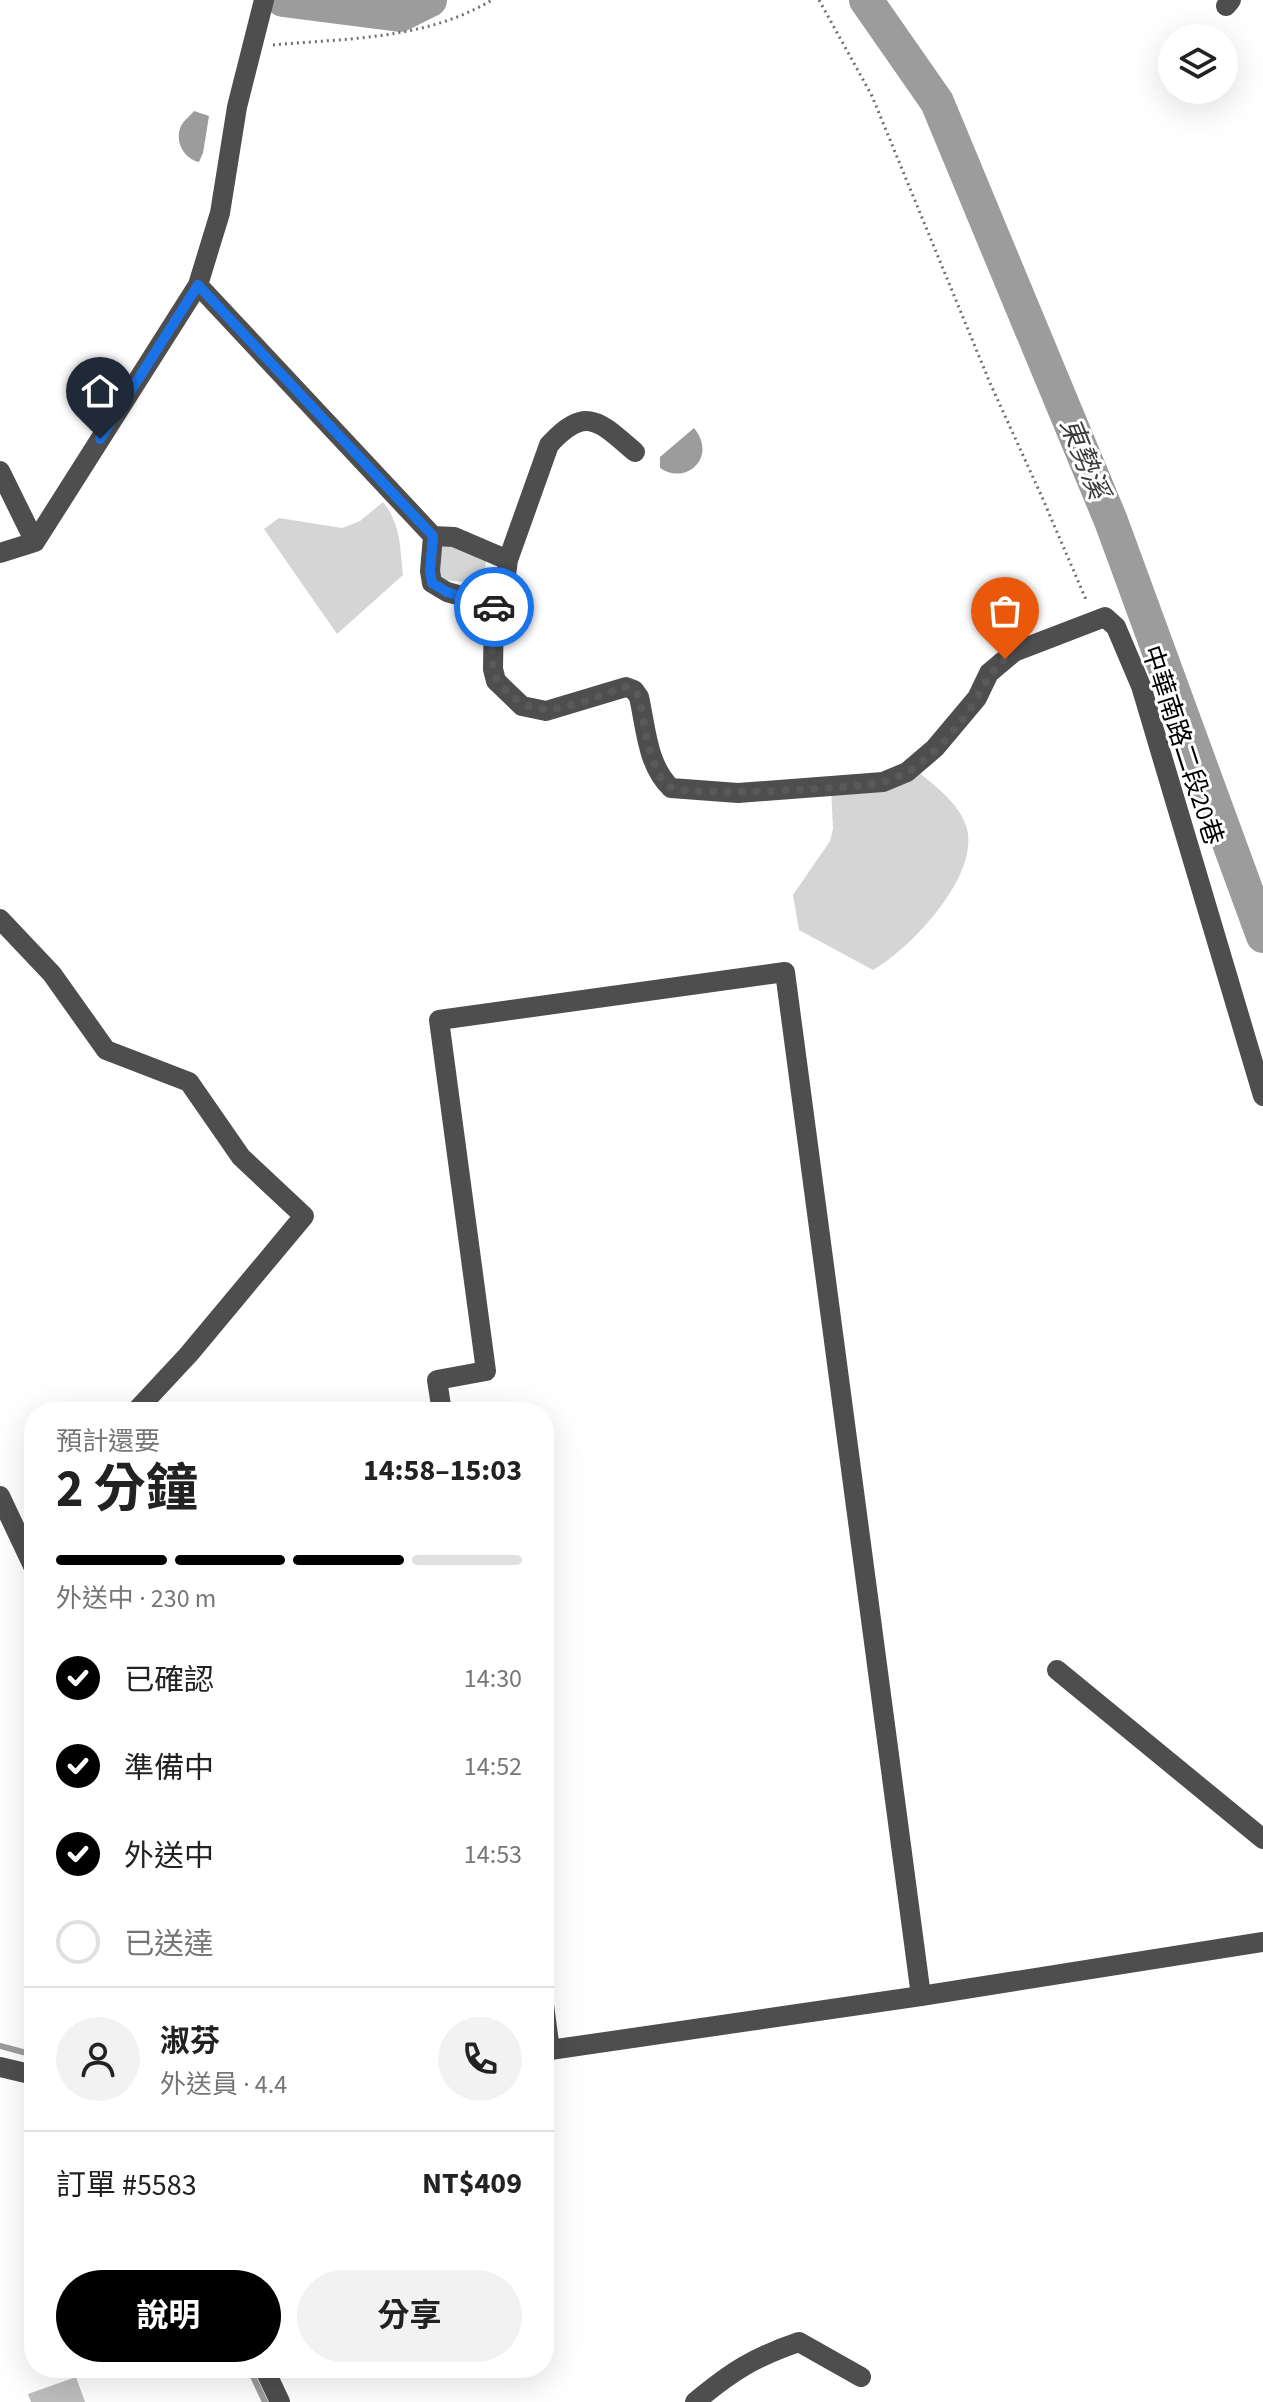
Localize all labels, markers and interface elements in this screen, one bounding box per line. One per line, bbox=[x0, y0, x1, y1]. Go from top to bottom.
map controls bbox=[1158, 24, 1238, 104]
button: layers bbox=[1158, 24, 1238, 104]
pin bbox=[66, 357, 134, 439]
icon: home bbox=[78, 369, 122, 413]
water label: 東勢溪 bbox=[1050, 412, 1120, 509]
courier bbox=[454, 567, 534, 647]
pin bbox=[971, 577, 1039, 659]
icon: car bbox=[472, 585, 516, 629]
icon: bag bbox=[983, 589, 1027, 633]
street label: 中華南路二段20巷 bbox=[1133, 641, 1232, 850]
text: 預計還要 bbox=[56, 1423, 160, 1460]
text: 14:58–15:03 bbox=[363, 1449, 522, 1492]
text: 2 分鐘 bbox=[56, 1453, 198, 1527]
text: 外送中 · 230 m bbox=[56, 1580, 216, 1617]
icon: check bbox=[56, 1656, 100, 1700]
text: 已確認 bbox=[124, 1659, 214, 1702]
text: 14:30 bbox=[464, 1660, 522, 1697]
icon: check bbox=[56, 1744, 100, 1788]
text: 準備中 bbox=[124, 1747, 214, 1790]
text: 14:52 bbox=[464, 1748, 522, 1785]
icon: check bbox=[56, 1832, 100, 1876]
text: 外送中 bbox=[124, 1835, 214, 1878]
text: 14:53 bbox=[464, 1836, 522, 1873]
text: 已送達 bbox=[124, 1923, 214, 1966]
button: person bbox=[56, 2017, 140, 2101]
button: phone bbox=[438, 2017, 522, 2101]
text: 淑芬 bbox=[160, 2020, 220, 2063]
text: 外送員 · 4.4 bbox=[160, 2066, 287, 2103]
text: NT$409 bbox=[422, 2162, 522, 2205]
text: 訂單 #5583 bbox=[56, 2164, 197, 2207]
button: 說明 bbox=[56, 2270, 281, 2362]
button: 分享 bbox=[297, 2270, 522, 2362]

